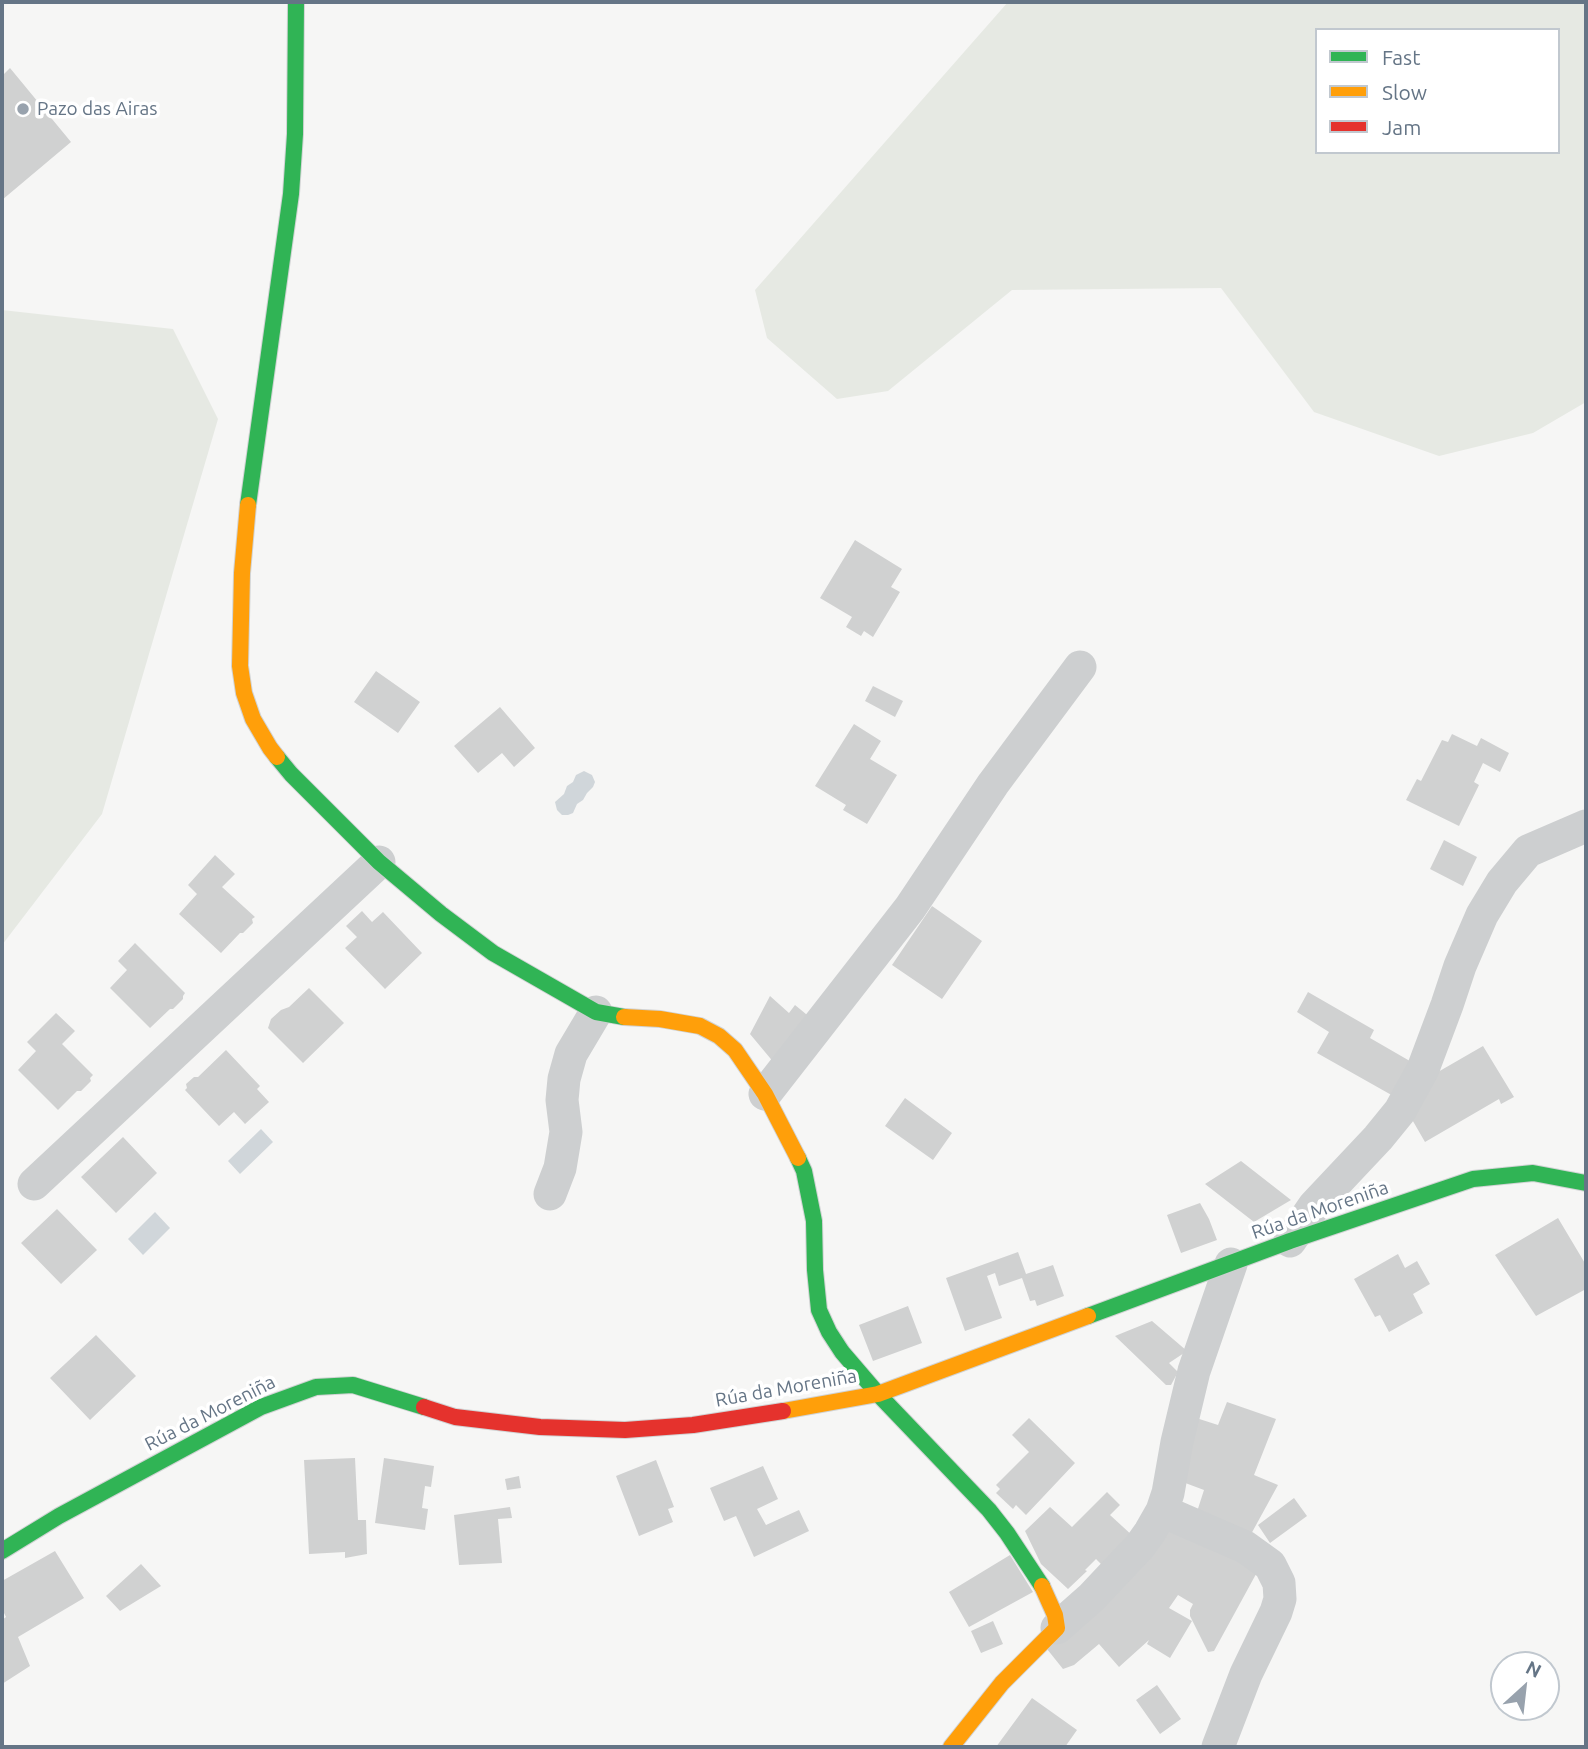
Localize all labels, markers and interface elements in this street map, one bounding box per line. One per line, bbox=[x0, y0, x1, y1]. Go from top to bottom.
legend bbox=[1315, 28, 1560, 154]
text: Fast bbox=[1382, 45, 1420, 69]
text: Slow bbox=[1382, 80, 1427, 104]
place label: Pazo das Airas bbox=[37, 98, 158, 120]
marker: Pazo das Airas bbox=[15, 101, 31, 117]
text: Jam bbox=[1382, 115, 1421, 139]
street label: Rúa da Moreniña bbox=[1248, 1176, 1392, 1244]
street label: Rúa da Moreniña bbox=[713, 1364, 859, 1412]
street label: Rúa da Moreniña bbox=[141, 1370, 279, 1456]
north arrow bbox=[1490, 1651, 1560, 1721]
text: N bbox=[1522, 1656, 1545, 1682]

